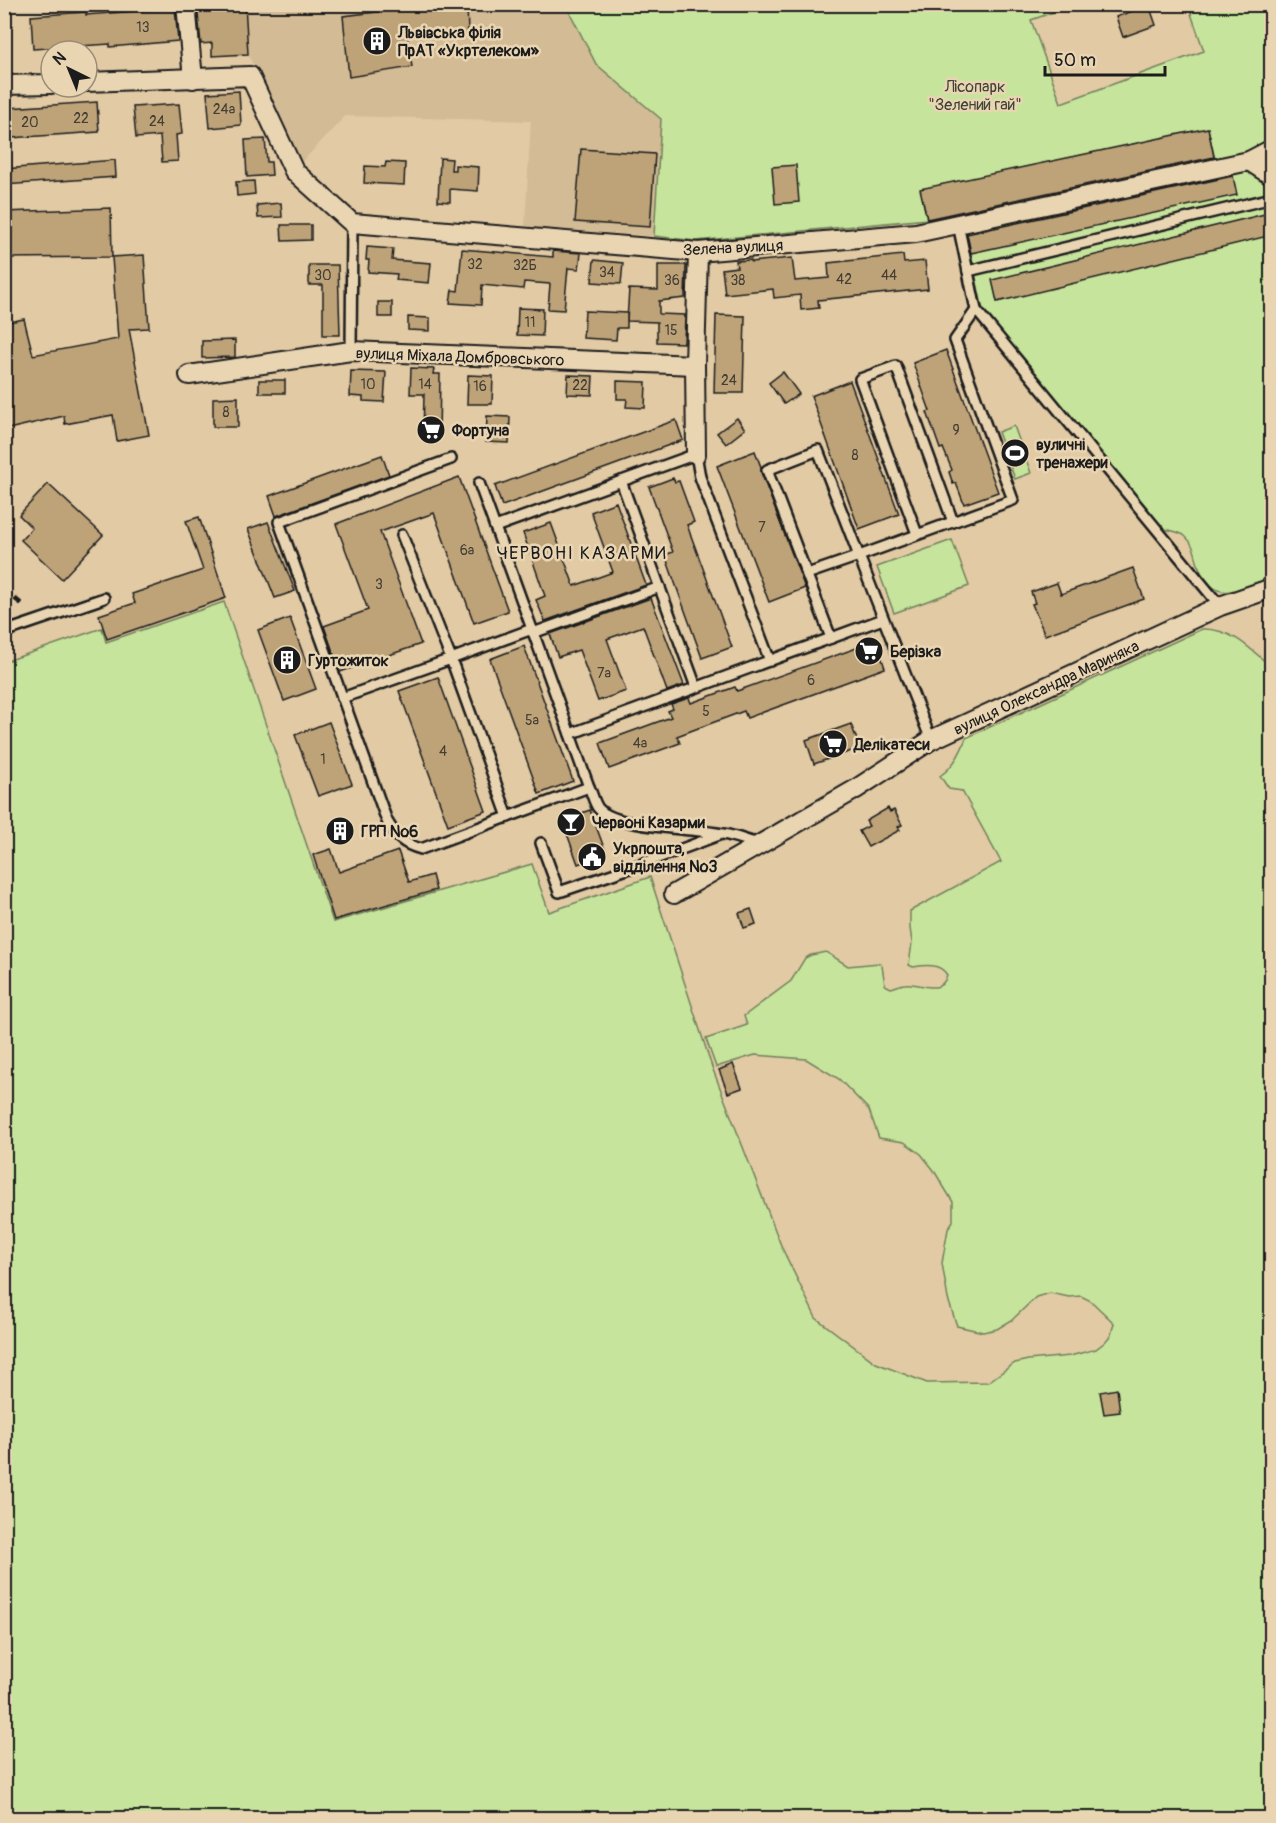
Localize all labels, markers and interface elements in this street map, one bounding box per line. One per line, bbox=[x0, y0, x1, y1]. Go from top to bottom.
house number: 13 bbox=[136, 19, 150, 36]
place label: Львівська філія ПрАТ «Укртелеком» bbox=[397, 23, 540, 61]
building icon: Львівська філія ПрАТ «Укртелеком» bbox=[361, 25, 393, 57]
north arrow bbox=[39, 39, 99, 99]
scale bar bbox=[1045, 39, 1165, 77]
text: N bbox=[49, 48, 70, 70]
text: 50 m bbox=[1054, 49, 1096, 72]
park label: Лісопарк "Зелений гай" bbox=[928, 77, 1022, 115]
house number: 24а bbox=[213, 101, 235, 118]
house number: 22 bbox=[73, 110, 89, 127]
house number: 24 bbox=[149, 113, 165, 130]
house number: 20 bbox=[21, 114, 39, 131]
street label: Зелена вулиця bbox=[682, 235, 784, 261]
house number: 32 bbox=[467, 256, 483, 273]
house number: 32Б bbox=[513, 257, 537, 274]
house number: 34 bbox=[599, 264, 615, 281]
house number: 30 bbox=[314, 267, 332, 284]
house number: 44 bbox=[881, 267, 897, 284]
house number: 42 bbox=[836, 271, 852, 288]
house number: 36 bbox=[664, 272, 680, 289]
house number: 38 bbox=[731, 272, 745, 289]
house number: 11 bbox=[525, 314, 535, 331]
house number: 15 bbox=[664, 322, 678, 339]
street label: вулиця Міхала Домбровського bbox=[355, 343, 565, 371]
house number: 24 bbox=[721, 372, 737, 389]
house number: 10 bbox=[360, 376, 376, 393]
house number: 14 bbox=[418, 376, 432, 393]
house number: 22 bbox=[572, 377, 588, 394]
house number: 16 bbox=[473, 378, 487, 395]
house number: 8 bbox=[222, 404, 230, 421]
supermarket icon: Фортуна bbox=[415, 414, 447, 446]
place label: Фортуна bbox=[451, 421, 510, 441]
house number: 9 bbox=[952, 422, 960, 439]
place label: вуличні тренажери bbox=[1036, 435, 1109, 473]
sports icon: вуличні тренажери bbox=[999, 437, 1031, 469]
house number: 8 bbox=[851, 447, 859, 464]
house number: 7 bbox=[758, 519, 766, 536]
house number: 6а bbox=[460, 542, 474, 559]
district label: ЧЕРВОНІ КАЗАРМИ bbox=[497, 542, 667, 565]
house number: 3 bbox=[375, 576, 383, 593]
supermarket icon: Берізка bbox=[853, 635, 885, 667]
street label: вулиця Олександра Мариняка bbox=[950, 636, 1142, 740]
place label: Берізка bbox=[890, 642, 942, 662]
building icon: Гуртожиток bbox=[271, 644, 303, 676]
place label: Гуртожиток bbox=[308, 651, 389, 671]
house number: 7а bbox=[597, 665, 611, 682]
house number: 6 bbox=[807, 672, 815, 689]
house number: 5 bbox=[702, 703, 710, 720]
house number: 5а bbox=[525, 712, 539, 729]
supermarket icon: Делікатеси bbox=[817, 728, 849, 760]
house number: 4а bbox=[633, 735, 647, 752]
place label: Делікатеси bbox=[853, 735, 930, 755]
house number: 4 bbox=[439, 743, 447, 760]
house number: 1 bbox=[320, 751, 326, 768]
bar icon: Червоні Казарми bbox=[555, 806, 587, 838]
place label: Червоні Казарми bbox=[592, 813, 706, 833]
building icon: ГРП №6 bbox=[324, 815, 356, 847]
place label: ГРП №6 bbox=[361, 822, 418, 842]
place label: Укрпошта, відділення №3 bbox=[613, 839, 717, 877]
public building icon: Укрпошта, відділення №3 bbox=[576, 841, 608, 873]

